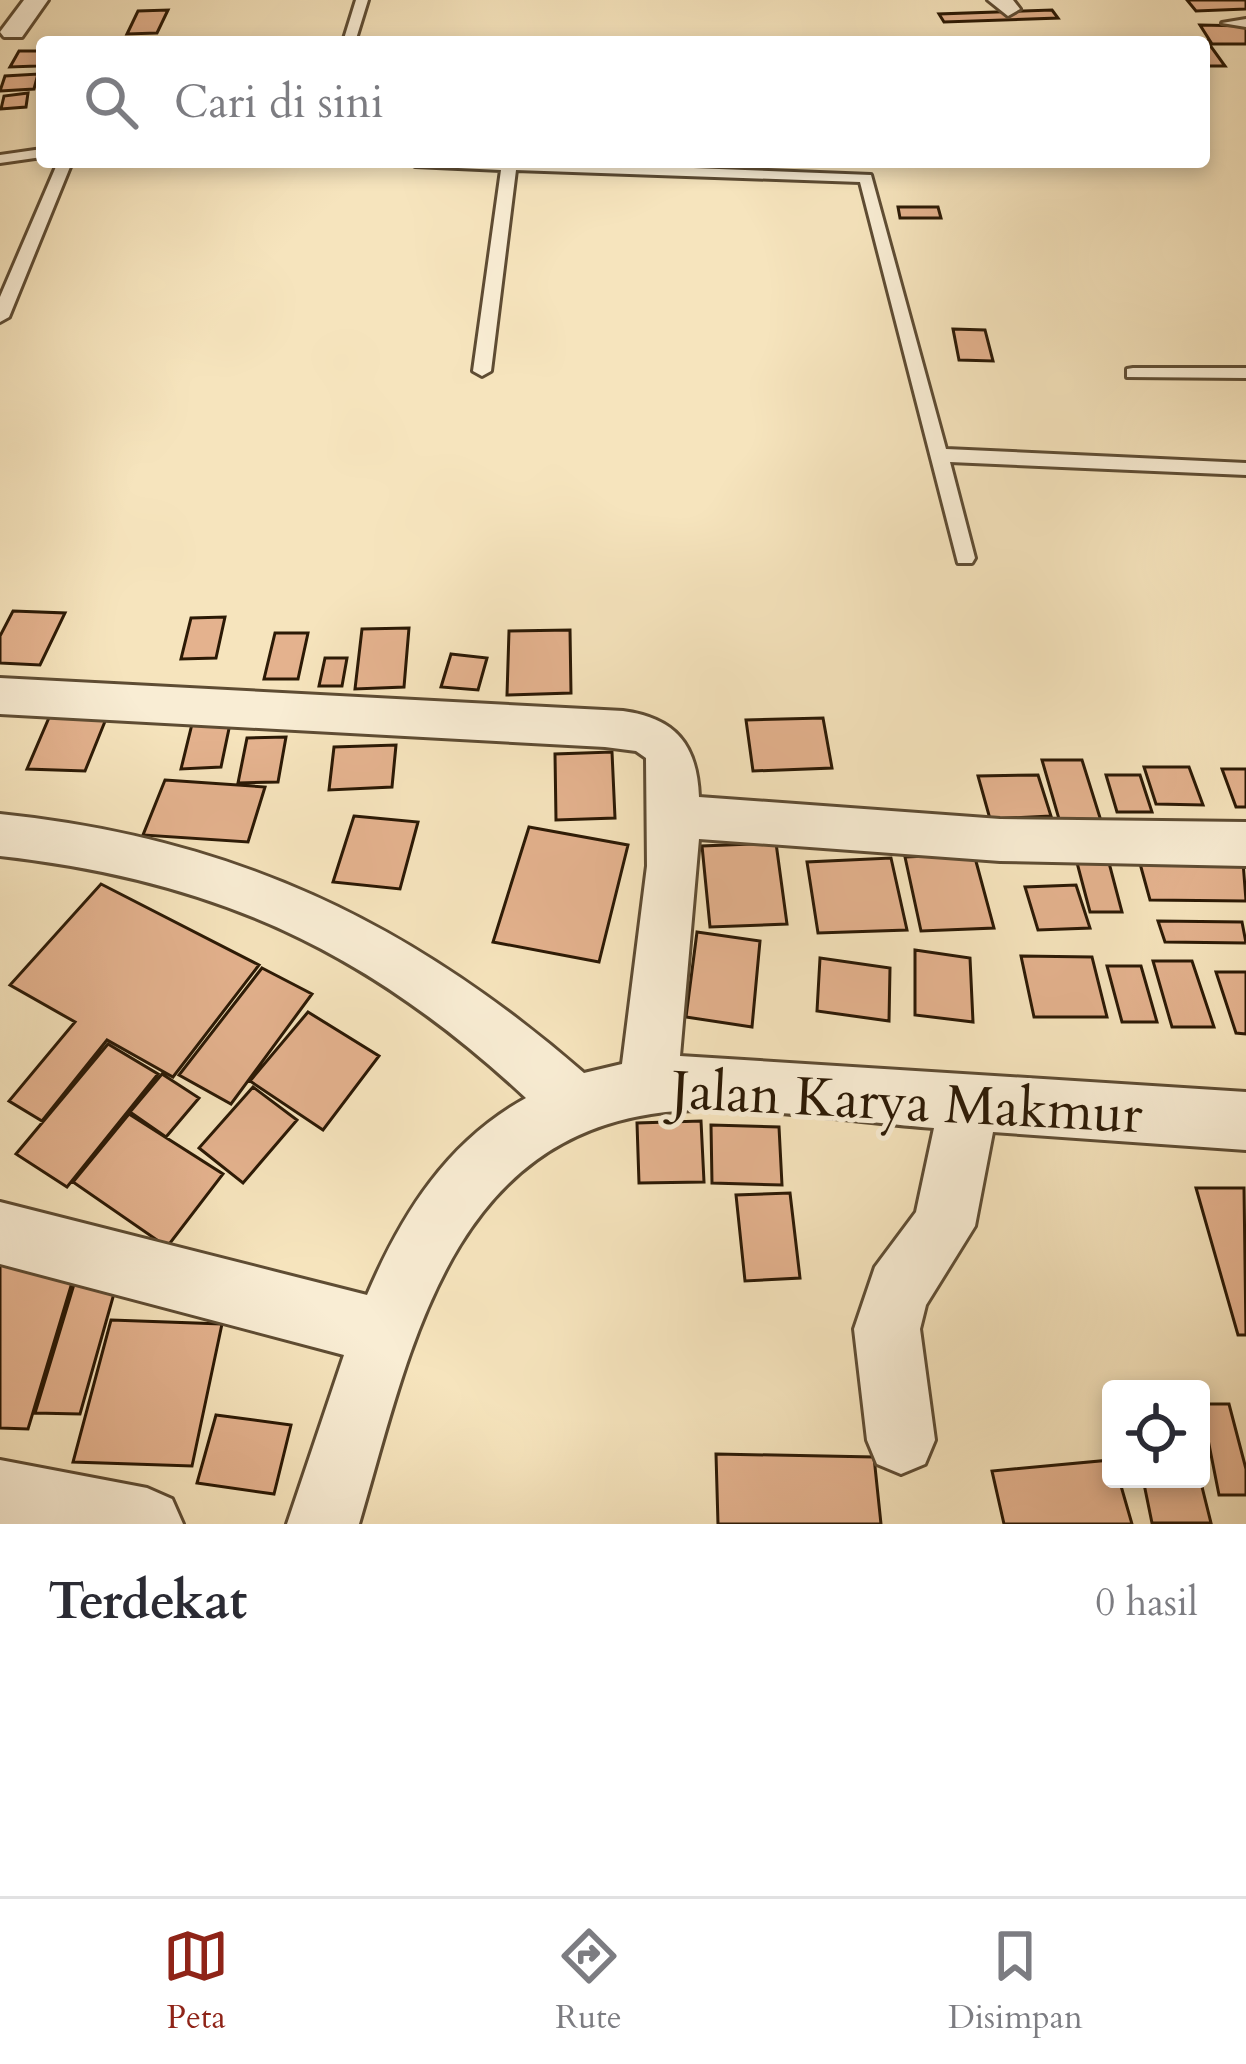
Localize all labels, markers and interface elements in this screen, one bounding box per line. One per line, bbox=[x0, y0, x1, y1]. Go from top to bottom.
search box bbox=[36, 36, 1210, 168]
icon: search bbox=[78, 69, 144, 135]
text: Cari di sini bbox=[174, 72, 384, 133]
street label: Jalan Karya Makmur bbox=[663, 1054, 1145, 1152]
map controls bbox=[1102, 1380, 1210, 1488]
button: locate bbox=[1102, 1380, 1210, 1488]
text: Terdekat bbox=[48, 1567, 247, 1637]
text: 0 hasil bbox=[1095, 1576, 1198, 1629]
tab: Peta bbox=[163, 1923, 229, 2040]
tab: Rute bbox=[555, 1923, 622, 2040]
tab: Disimpan bbox=[948, 1923, 1083, 2040]

